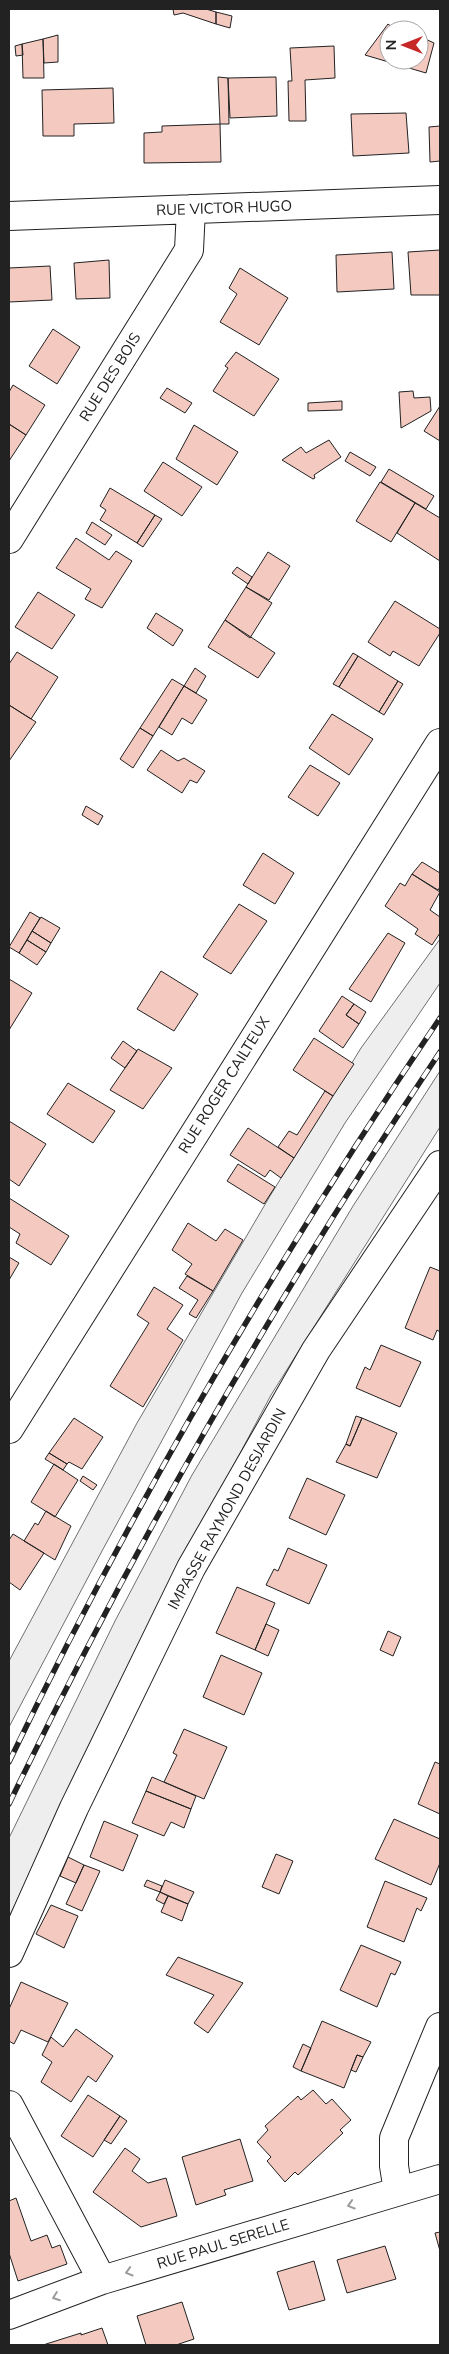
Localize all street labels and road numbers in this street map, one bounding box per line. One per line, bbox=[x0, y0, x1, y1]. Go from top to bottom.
street label: RUE VICTOR HUGO bbox=[156, 196, 292, 220]
street label: RUE DES BOIS bbox=[75, 329, 145, 425]
street label: RUE ROGER CAILTEUX bbox=[174, 1013, 274, 1157]
street label: IMPASSE RAYMOND DESJARDIN bbox=[163, 1405, 291, 1613]
street label: RUE PAUL SERELLE bbox=[154, 2214, 292, 2274]

